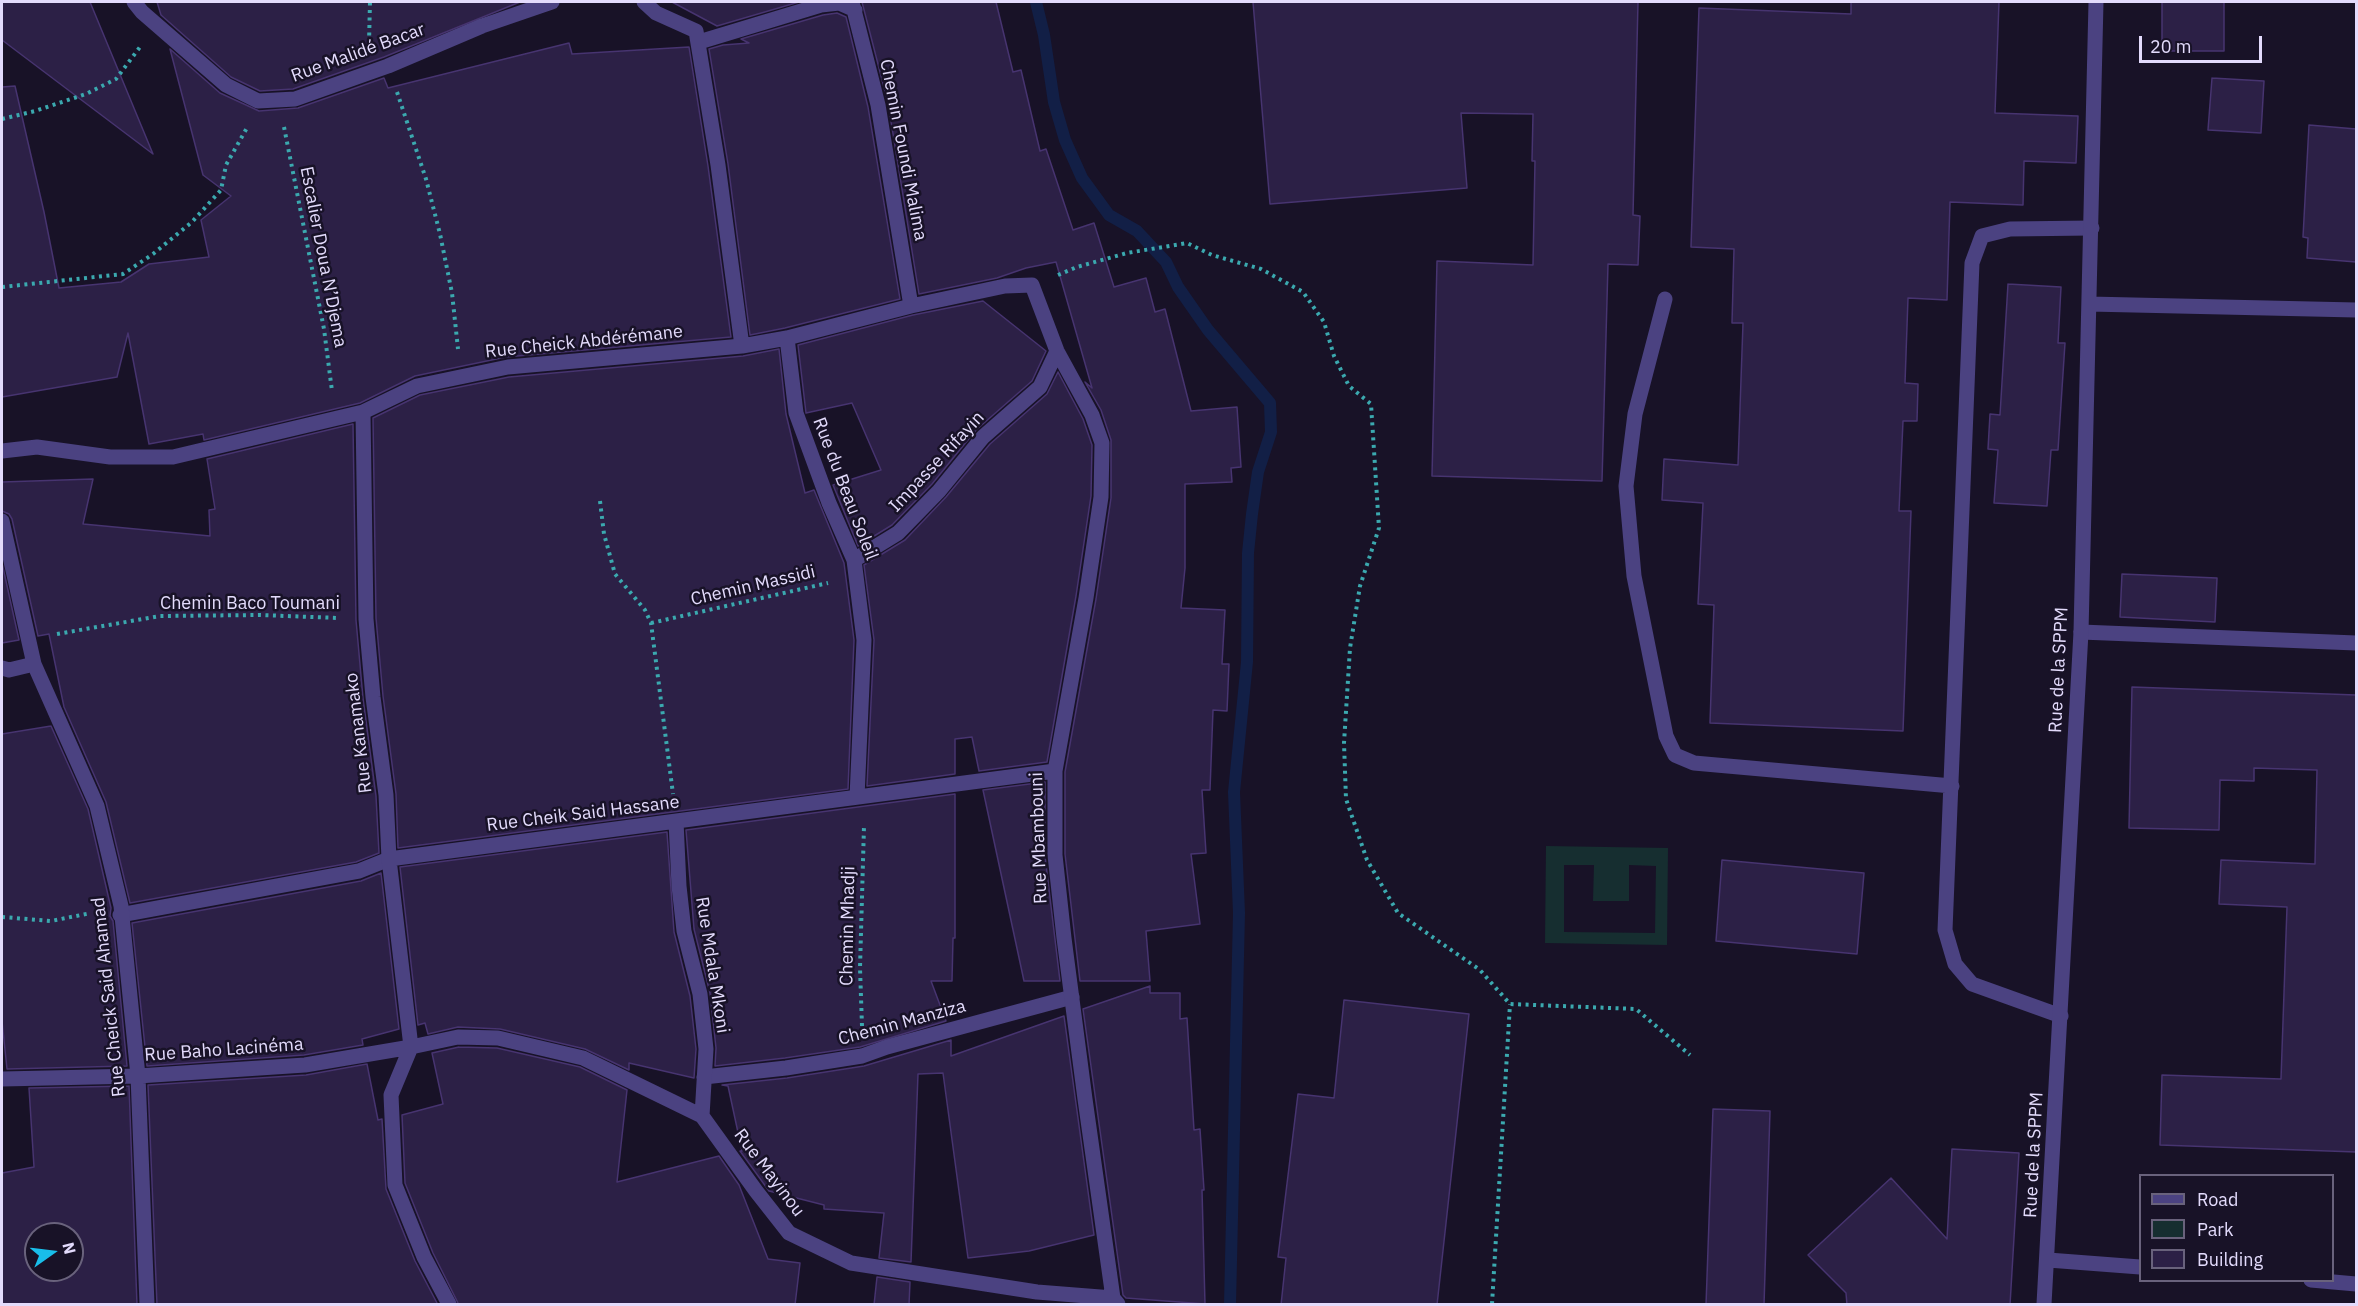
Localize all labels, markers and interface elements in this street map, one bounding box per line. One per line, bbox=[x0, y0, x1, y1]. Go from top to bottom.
street label: Rue Malidé Bacar bbox=[288, 19, 428, 87]
scale bar bbox=[2142, 24, 2265, 62]
text: 20 m bbox=[2150, 35, 2192, 58]
street label: Chemin Foundi Malima bbox=[875, 58, 931, 242]
street label: Escalier Doua N’Djema bbox=[295, 165, 351, 349]
street label: Rue Cheick Abdérémane bbox=[484, 321, 684, 363]
street label: Impasse Rifayin bbox=[885, 407, 989, 517]
street label: Rue du Beau Soleil bbox=[808, 415, 882, 563]
street label: Chemin Massidi bbox=[689, 561, 817, 611]
street label: Chemin Baco Toumani bbox=[160, 593, 340, 615]
street label: Rue de la SPPM bbox=[2045, 606, 2073, 734]
street label: Rue Kanamako bbox=[341, 672, 377, 794]
street label: Rue Mbambouni bbox=[1026, 772, 1052, 904]
street label: Rue Cheik Said Hassane bbox=[485, 791, 681, 837]
street label: Chemin Mhadji bbox=[836, 866, 860, 986]
street label: Rue Mdala Mkoni bbox=[691, 895, 733, 1035]
street label: Rue Cheick Said Ahamad bbox=[88, 896, 130, 1098]
street label: Chemin Manziza bbox=[836, 996, 968, 1050]
street label: Rue Baho Lacinéma bbox=[144, 1034, 304, 1066]
street label: Rue de la SPPM bbox=[2020, 1091, 2048, 1219]
street label: Rue Mayinou bbox=[729, 1125, 809, 1221]
legend bbox=[2139, 1174, 2334, 1282]
text: Road bbox=[2197, 1188, 2238, 1211]
text: Park bbox=[2197, 1218, 2233, 1241]
north arrow bbox=[24, 1222, 84, 1282]
text: N bbox=[58, 1240, 81, 1256]
text: Building bbox=[2197, 1248, 2263, 1271]

